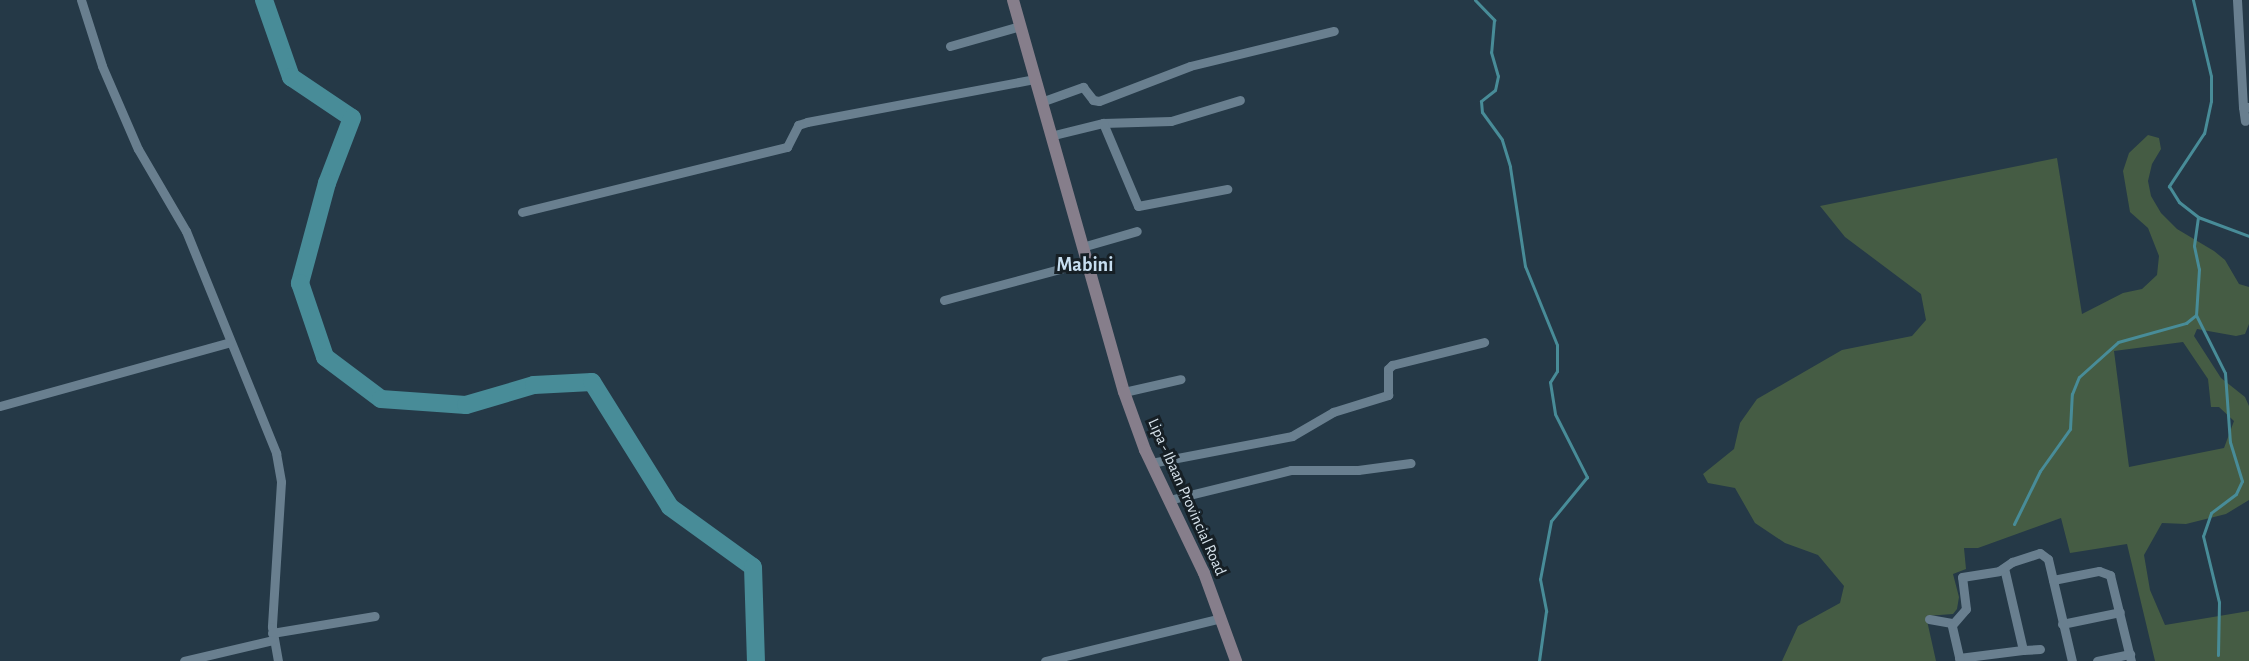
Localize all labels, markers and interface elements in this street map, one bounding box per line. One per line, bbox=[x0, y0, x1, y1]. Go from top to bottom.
district label: Mabini bbox=[1057, 253, 1113, 277]
street label: Lipa - Ibaan Provincial Road bbox=[1144, 416, 1230, 578]

